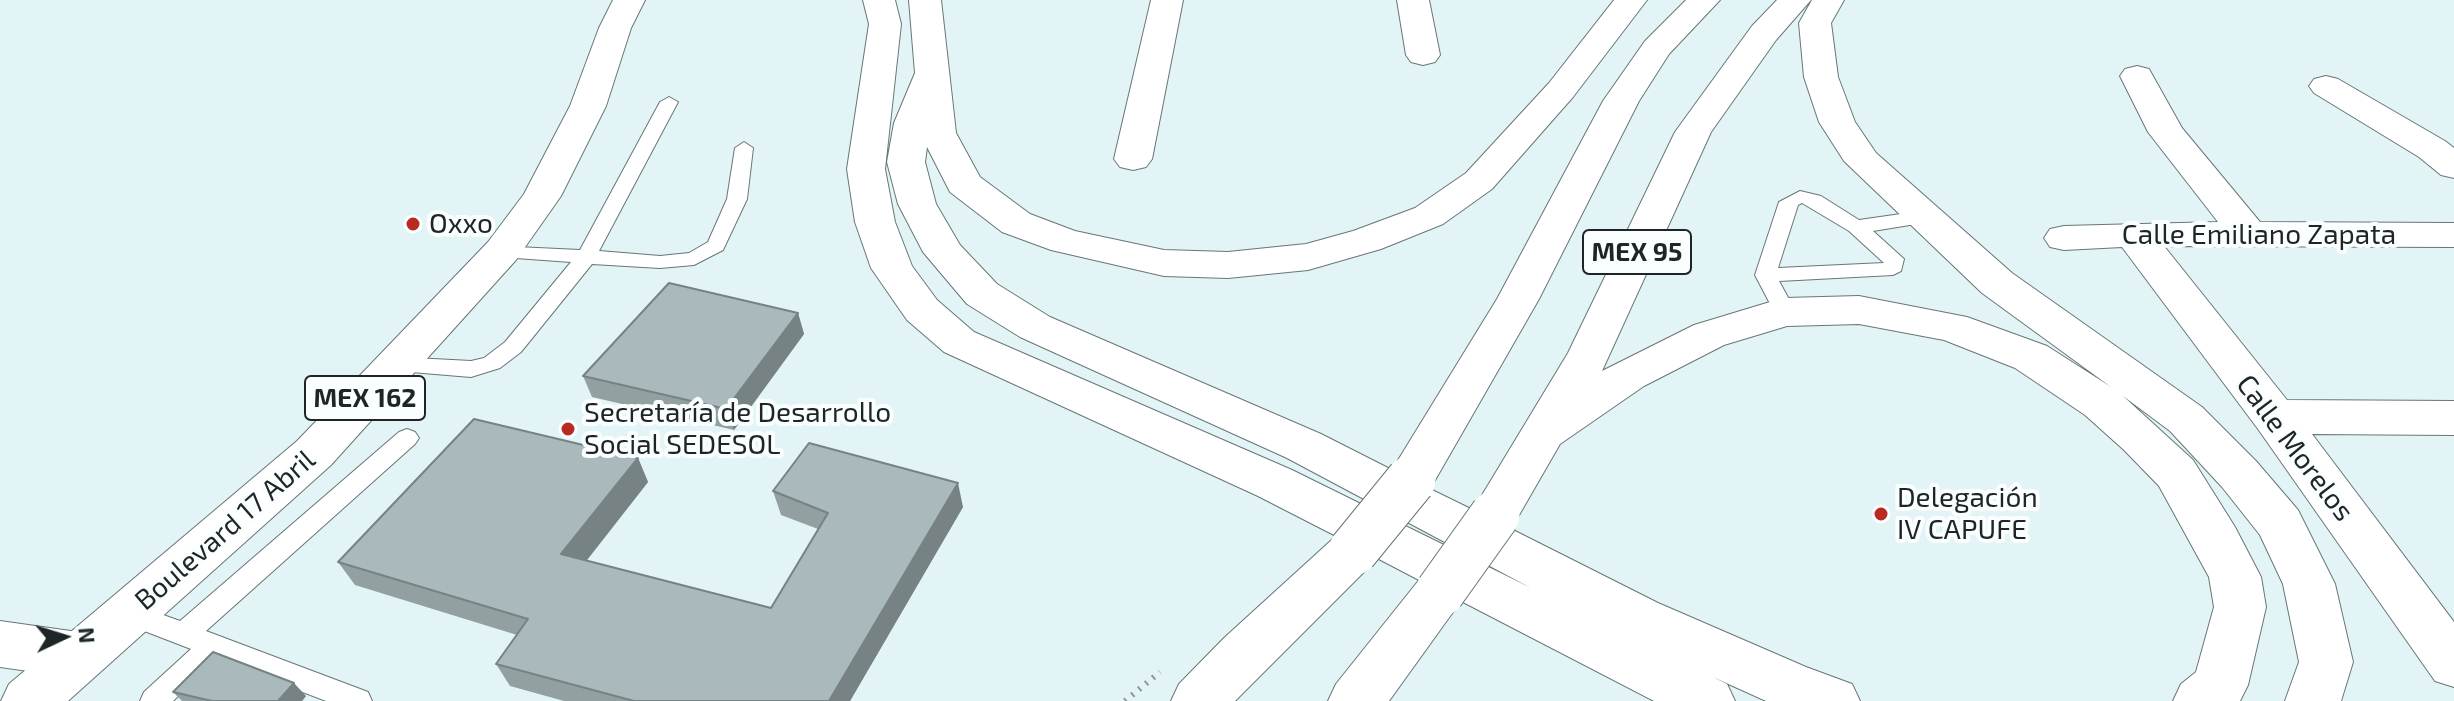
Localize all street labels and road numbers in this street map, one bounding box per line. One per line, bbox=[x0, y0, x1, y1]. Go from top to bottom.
street label: Calle Emiliano Zapata bbox=[2122, 218, 2396, 252]
road number: MEX 95 bbox=[1583, 230, 1691, 274]
street label: Calle Morelos bbox=[2229, 368, 2361, 528]
road number: MEX 162 bbox=[305, 376, 425, 420]
street label: Boulevard 17 Abril bbox=[128, 443, 322, 617]

